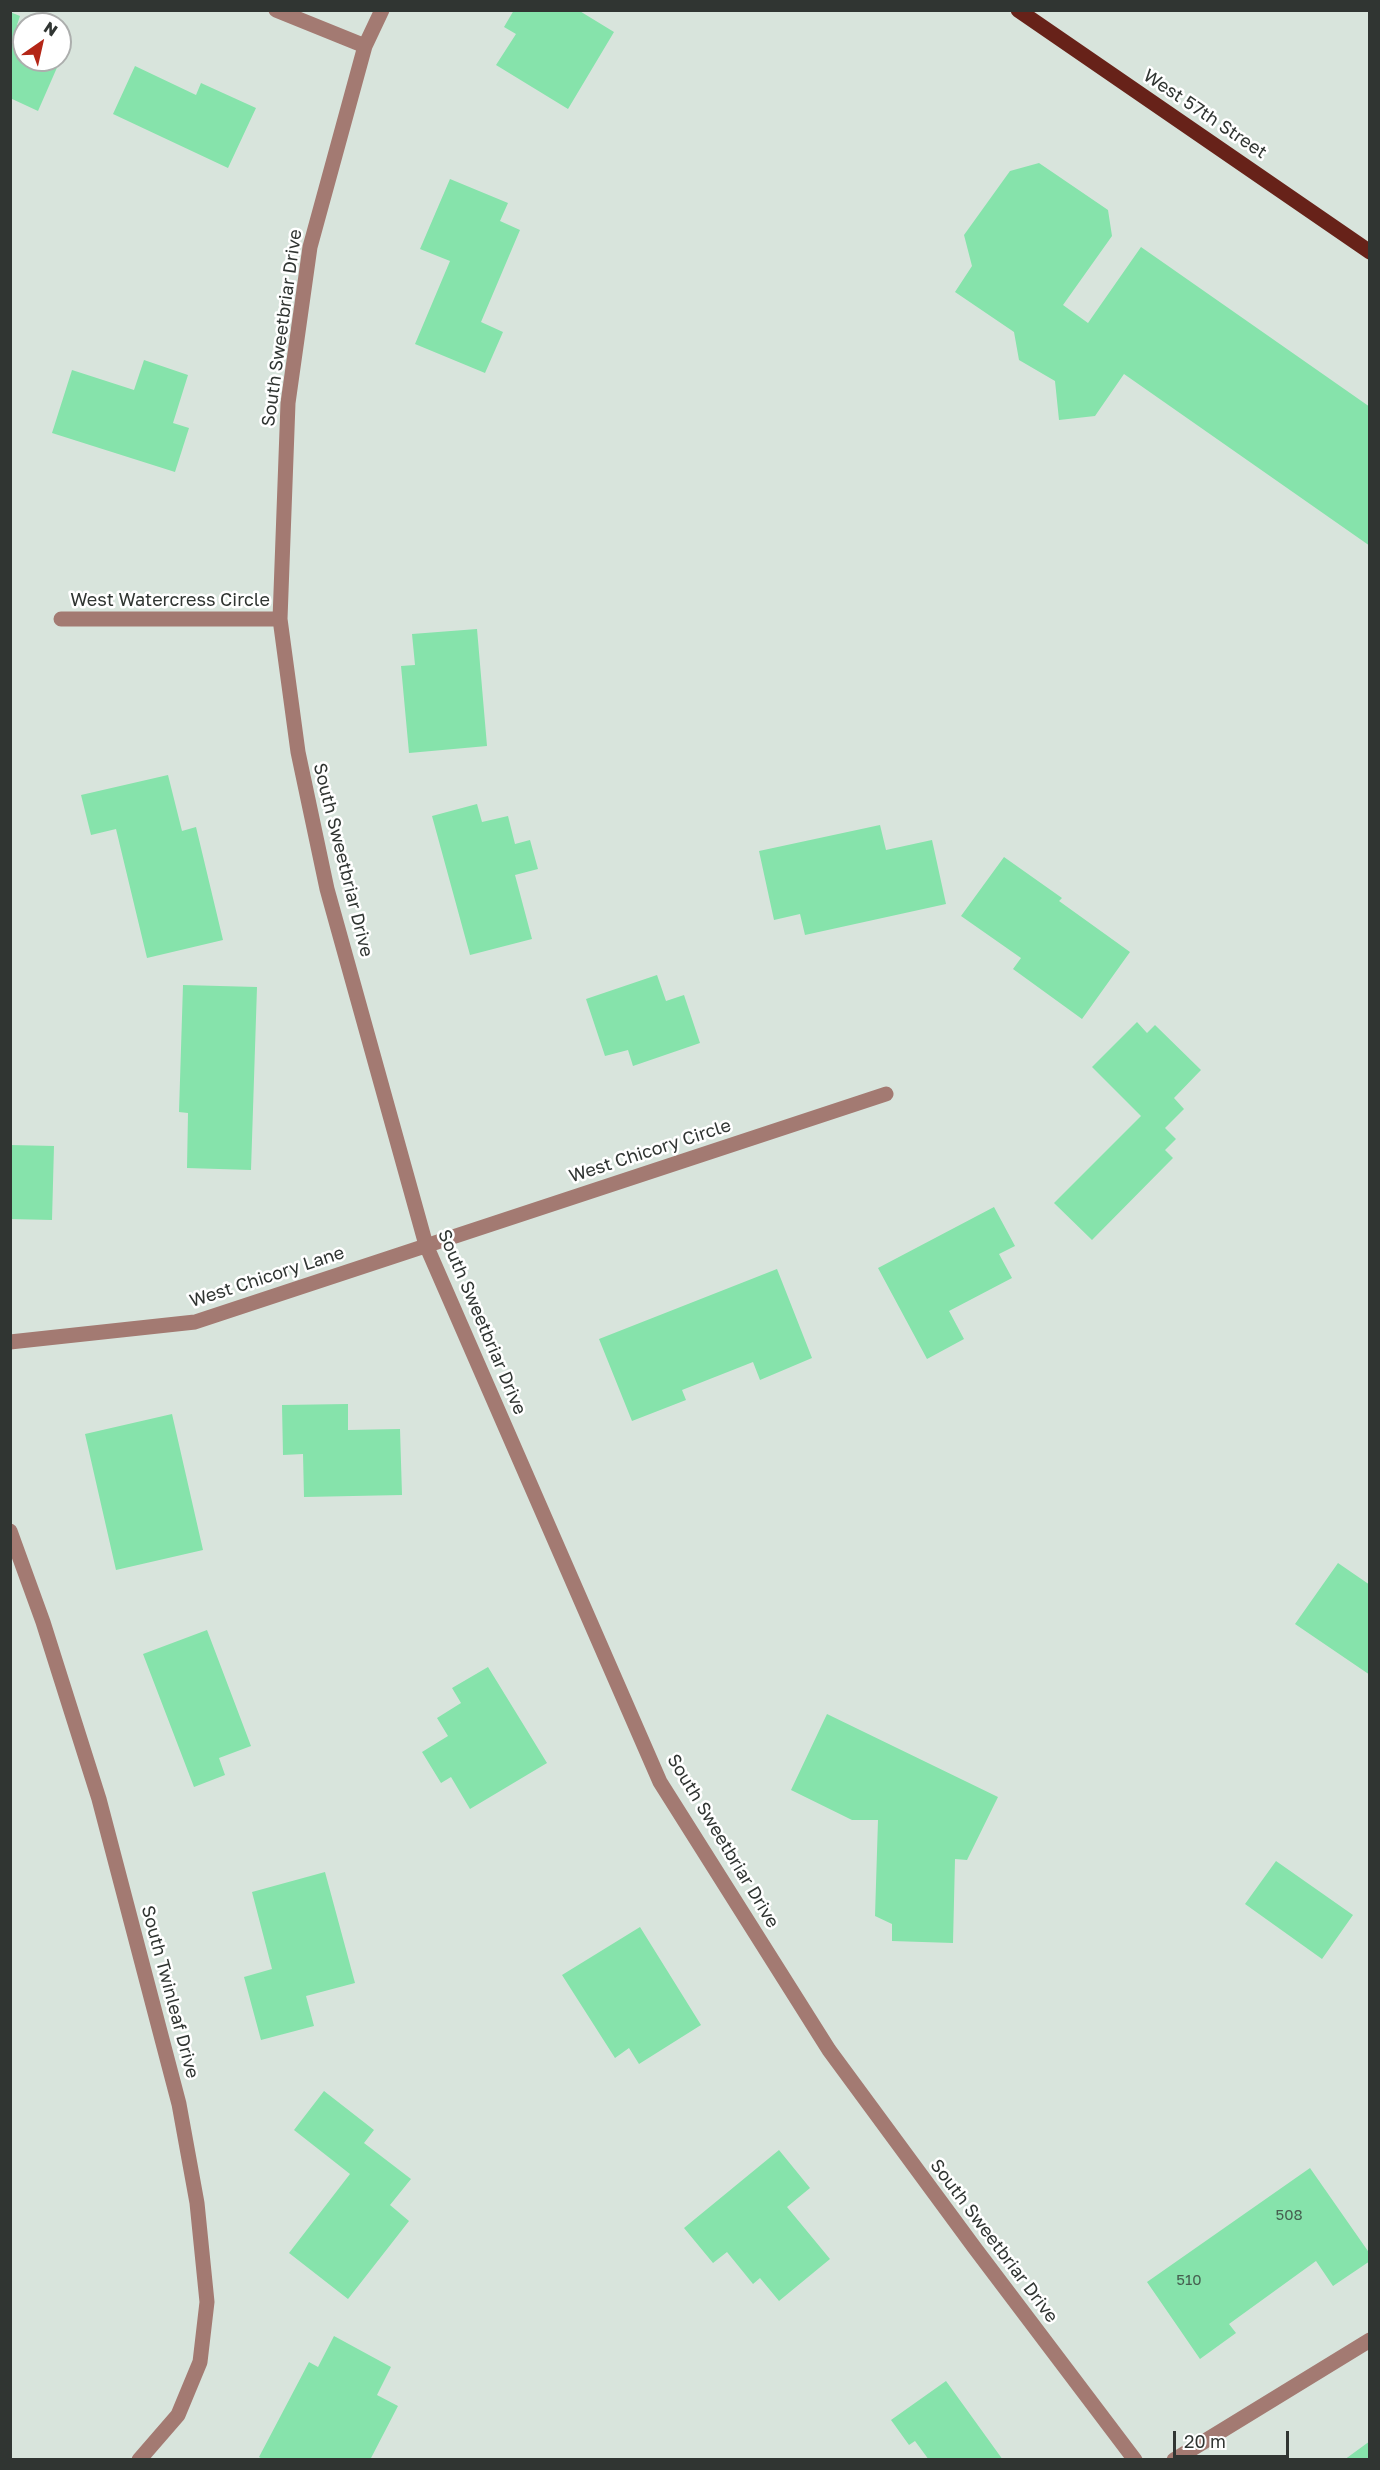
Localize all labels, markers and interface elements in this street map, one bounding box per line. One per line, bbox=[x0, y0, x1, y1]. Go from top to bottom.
north arrow bbox=[12, 12, 72, 72]
text: N bbox=[40, 17, 62, 40]
street label: West 57th Street bbox=[1139, 65, 1271, 163]
street label: South Sweetbriar Drive bbox=[257, 228, 307, 428]
street label: West Watercress Circle bbox=[70, 589, 270, 611]
street label: South Sweetbriar Drive bbox=[308, 761, 378, 959]
street label: West Chicory Circle bbox=[566, 1115, 734, 1187]
street label: South Sweetbriar Drive bbox=[433, 1226, 531, 1418]
street label: West Chicory Lane bbox=[187, 1242, 347, 1312]
street label: South Sweetbriar Drive bbox=[662, 1750, 784, 1932]
street label: South Twinleaf Drive bbox=[137, 1903, 203, 2081]
street label: South Sweetbriar Drive bbox=[925, 2155, 1063, 2327]
house number: 508 bbox=[1275, 2206, 1303, 2224]
house number: 510 bbox=[1176, 2271, 1202, 2289]
scale bar bbox=[1176, 2419, 1292, 2457]
text: 20 m bbox=[1184, 2430, 1226, 2452]

